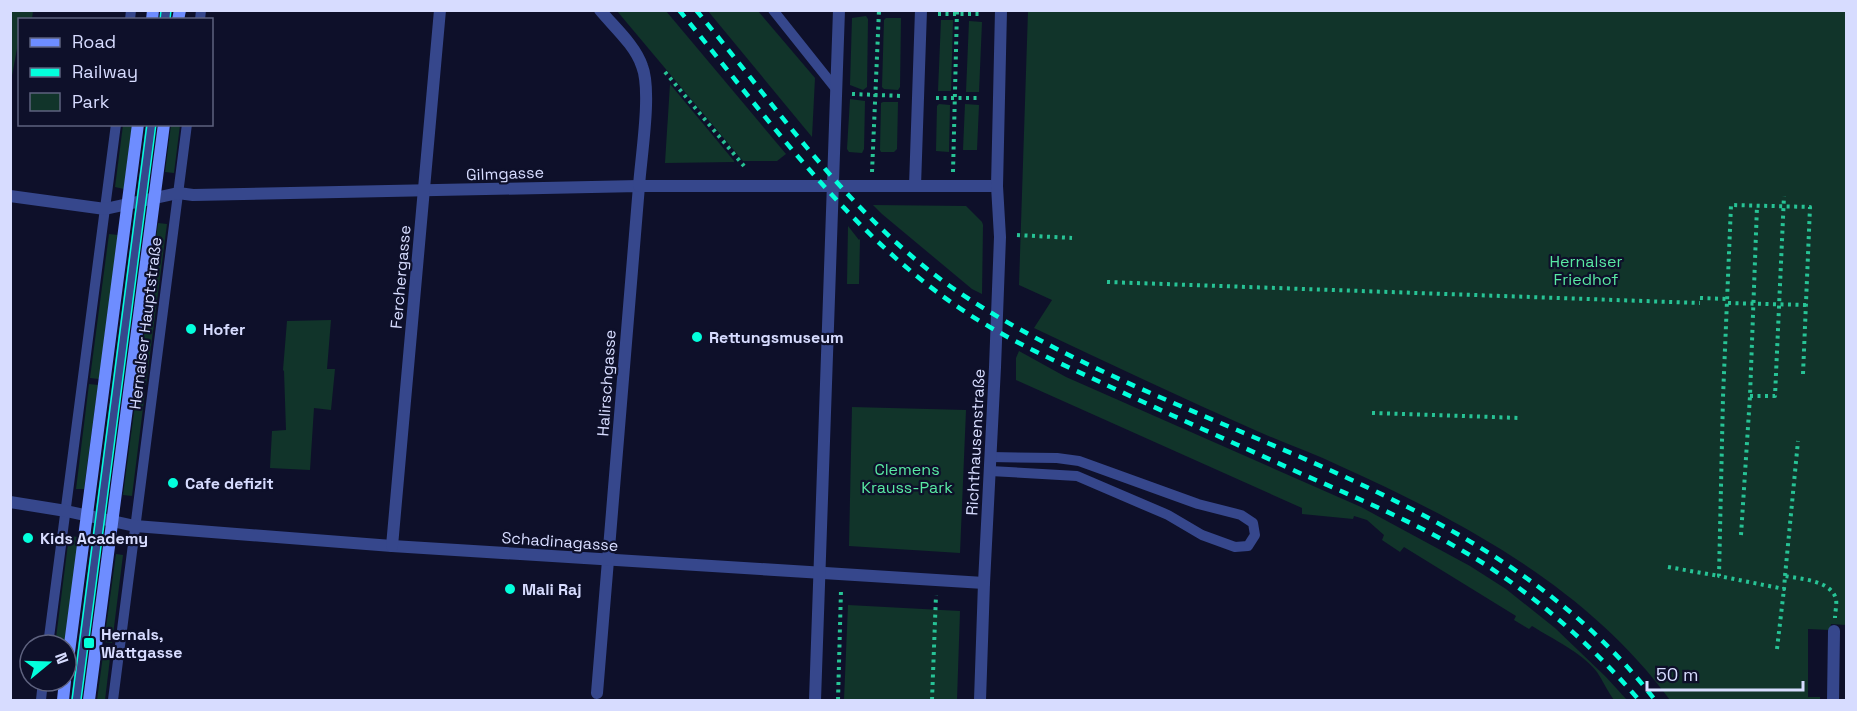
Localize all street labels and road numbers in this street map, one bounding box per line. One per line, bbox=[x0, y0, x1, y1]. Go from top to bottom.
street label: Gilmgasse bbox=[466, 162, 544, 185]
street label: Ferchergasse bbox=[386, 224, 415, 330]
street label: Hernalser Hauptstraße bbox=[124, 236, 167, 411]
street label: Halirschgasse bbox=[592, 329, 621, 437]
street label: Richthausenstraße bbox=[961, 368, 990, 516]
street label: Schadinagasse bbox=[501, 527, 619, 556]

